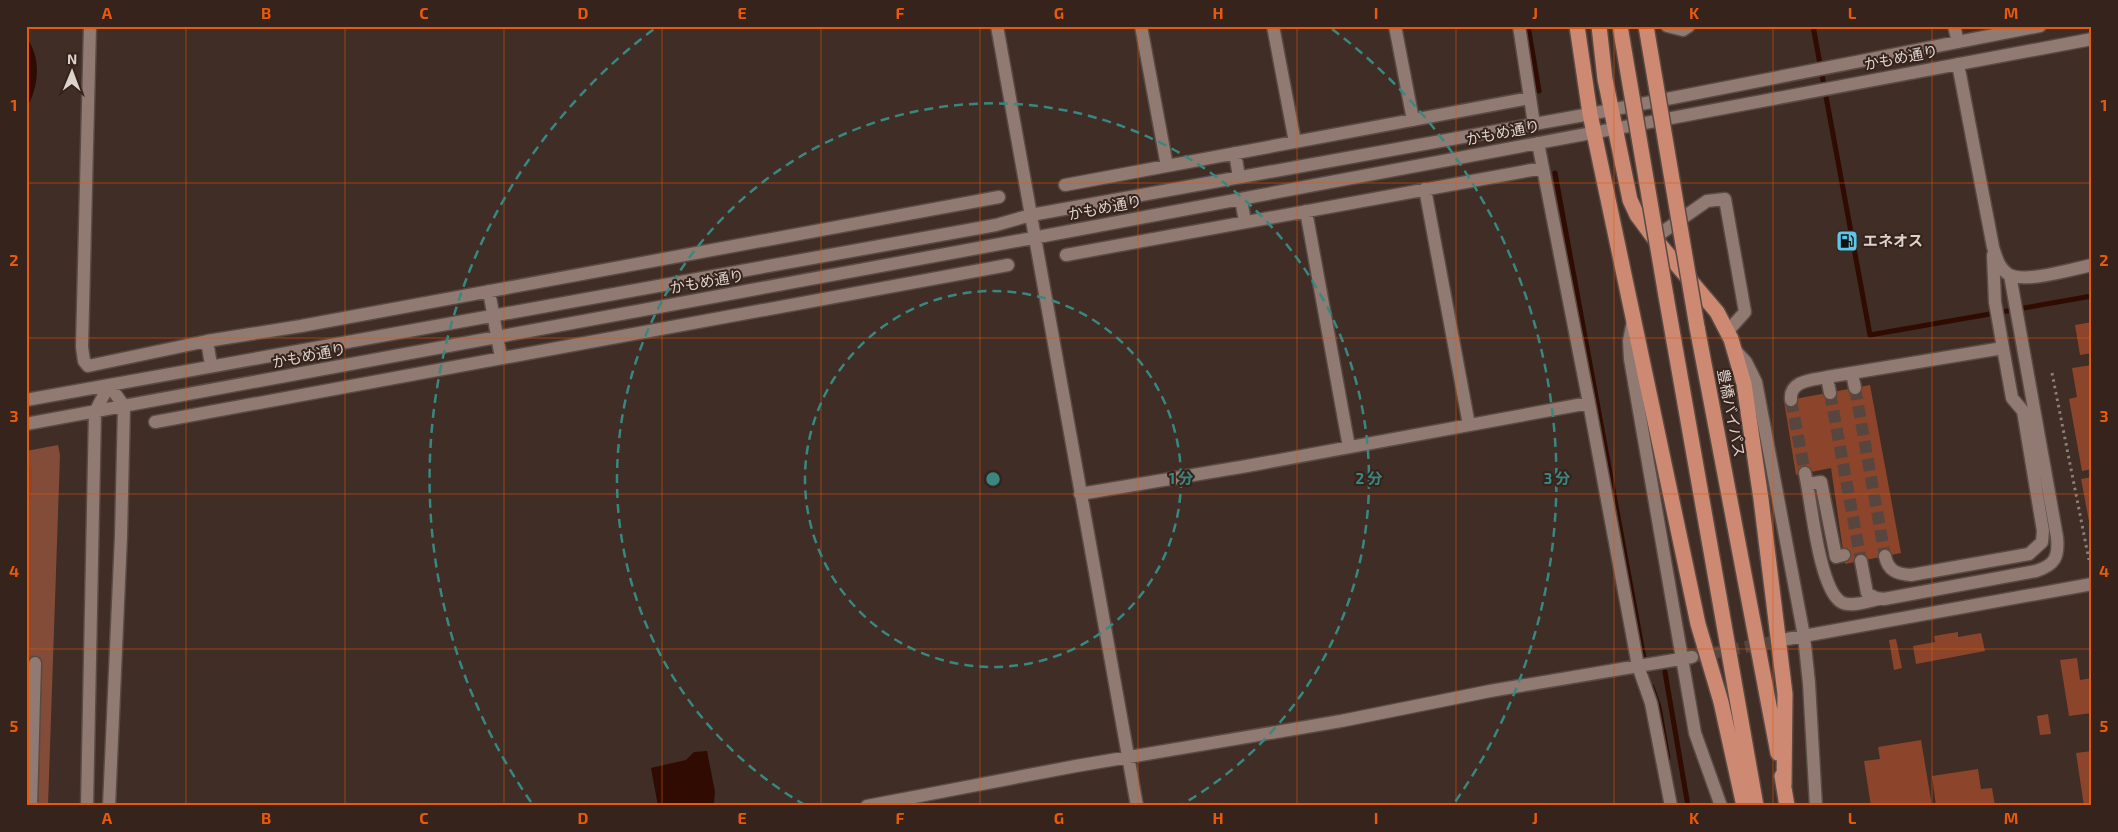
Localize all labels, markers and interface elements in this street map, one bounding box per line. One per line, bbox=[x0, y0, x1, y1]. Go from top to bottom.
text: A bbox=[102, 3, 113, 22]
text: B bbox=[261, 3, 271, 22]
text: C bbox=[419, 3, 429, 22]
text: D bbox=[578, 3, 589, 22]
text: E bbox=[737, 3, 747, 22]
text: F bbox=[896, 3, 905, 22]
text: G bbox=[1054, 3, 1064, 22]
text: H bbox=[1212, 3, 1224, 22]
text: I bbox=[1374, 3, 1378, 22]
text: J bbox=[1532, 3, 1538, 22]
text: K bbox=[1689, 3, 1700, 22]
text: L bbox=[1848, 3, 1857, 22]
text: M bbox=[2004, 3, 2018, 22]
street label: かもめ通り bbox=[1862, 41, 1939, 73]
north arrow bbox=[48, 48, 98, 98]
text: N bbox=[67, 50, 77, 67]
text: 1 bbox=[11, 95, 17, 114]
text: 1 bbox=[2101, 95, 2107, 114]
street label: かもめ通り bbox=[1464, 116, 1541, 148]
street label: かもめ通り bbox=[1066, 191, 1143, 223]
fuel station icon: エネオス bbox=[1835, 229, 1859, 253]
place label: エネオス bbox=[1863, 231, 1923, 249]
text: 2 bbox=[9, 250, 19, 269]
text: 2 bbox=[2099, 250, 2109, 269]
street label: かもめ通り bbox=[668, 266, 745, 296]
street label: かもめ通り bbox=[270, 339, 347, 371]
street label: 豊橋バイパス bbox=[1715, 367, 1749, 459]
text: 3 bbox=[9, 406, 19, 425]
text: 3 bbox=[2099, 406, 2109, 425]
text: 1 分 bbox=[1169, 469, 1193, 487]
text: 2 分 bbox=[1356, 469, 1382, 487]
text: 3 分 bbox=[1544, 469, 1570, 487]
centre of rings bbox=[984, 470, 1002, 488]
text: 4 bbox=[9, 561, 19, 580]
text: 4 bbox=[2099, 561, 2109, 580]
text: 5 bbox=[10, 716, 19, 735]
text: 5 bbox=[2100, 716, 2109, 735]
text: A bbox=[102, 808, 113, 827]
text: B bbox=[261, 808, 271, 827]
text: C bbox=[419, 808, 429, 827]
text: D bbox=[578, 808, 589, 827]
text: E bbox=[737, 808, 747, 827]
text: F bbox=[896, 808, 905, 827]
text: G bbox=[1054, 808, 1064, 827]
text: H bbox=[1212, 808, 1224, 827]
text: I bbox=[1374, 808, 1378, 827]
text: J bbox=[1532, 808, 1538, 827]
text: K bbox=[1689, 808, 1700, 827]
text: L bbox=[1848, 808, 1857, 827]
text: M bbox=[2004, 808, 2018, 827]

